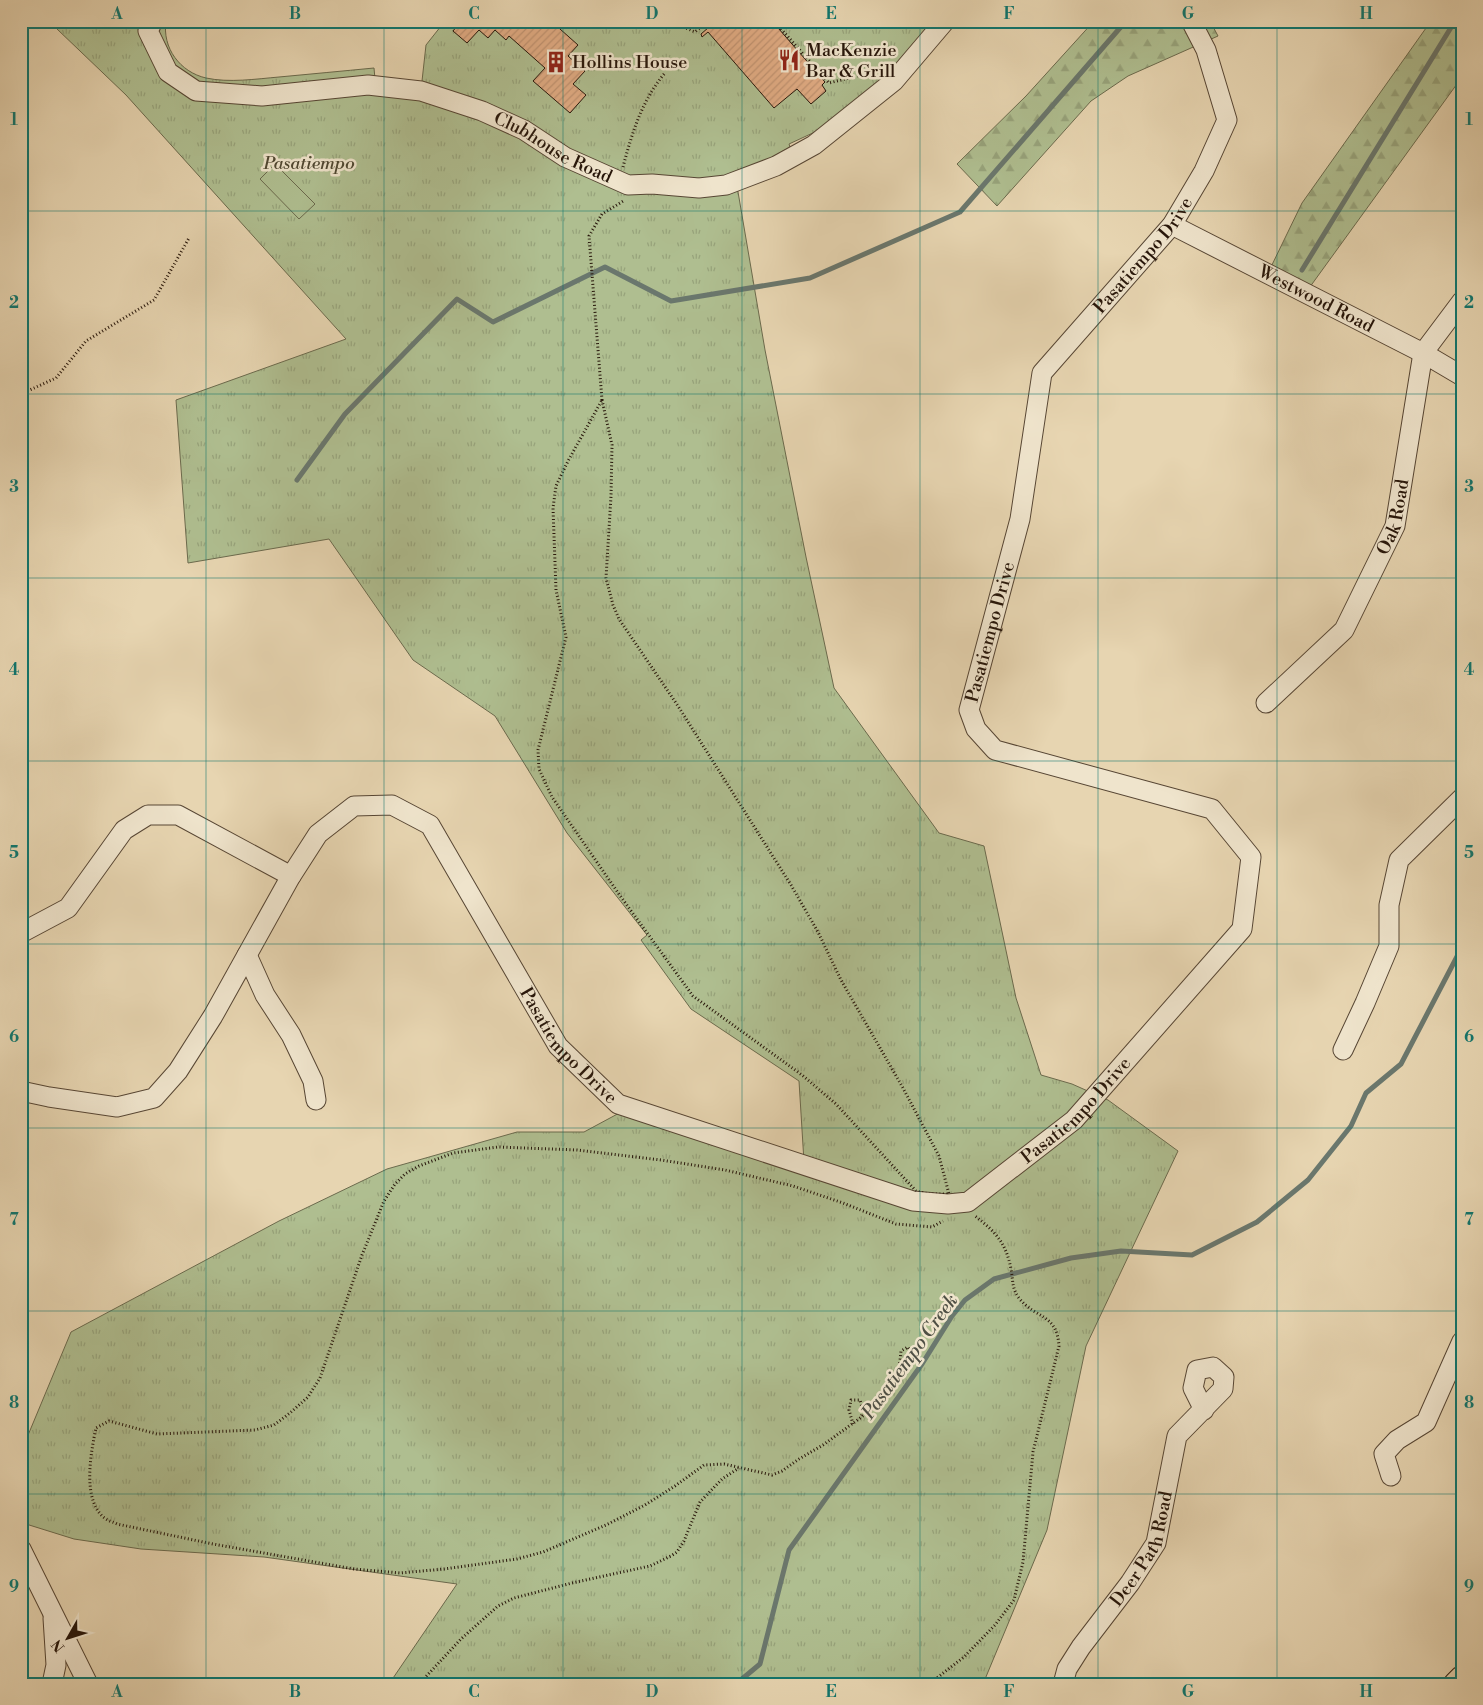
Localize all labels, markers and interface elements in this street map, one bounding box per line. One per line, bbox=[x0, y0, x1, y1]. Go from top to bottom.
text: A bbox=[110, 4, 123, 24]
text: B bbox=[289, 4, 301, 24]
text: C bbox=[468, 4, 480, 24]
text: D bbox=[646, 4, 659, 24]
text: E bbox=[825, 4, 837, 24]
text: F bbox=[1003, 4, 1015, 24]
text: G bbox=[1182, 4, 1195, 24]
text: H bbox=[1359, 4, 1373, 24]
place label: MacKenzie Bar & Grill bbox=[805, 39, 897, 83]
restaurant icon: MacKenzie Bar & Grill bbox=[776, 47, 802, 73]
building icon: Hollins House bbox=[543, 49, 569, 75]
place label: Hollins House bbox=[572, 51, 687, 74]
street label: Clubhouse Road bbox=[490, 107, 617, 189]
text: 1 bbox=[10, 110, 18, 130]
text: 1 bbox=[1465, 110, 1473, 130]
park label: Pasatiempo bbox=[262, 152, 355, 175]
street label: Pasatiempo Drive bbox=[1088, 193, 1198, 319]
street label: Westwood Road bbox=[1253, 260, 1379, 338]
text: 2 bbox=[9, 293, 19, 313]
text: 2 bbox=[1464, 293, 1474, 313]
text: 3 bbox=[9, 477, 19, 497]
street label: Oak Road bbox=[1372, 477, 1415, 559]
text: 3 bbox=[1464, 477, 1474, 497]
street label: Pasatiempo Drive bbox=[961, 559, 1020, 705]
text: 4 bbox=[9, 660, 20, 680]
text: 4 bbox=[1464, 660, 1475, 680]
text: 5 bbox=[9, 843, 19, 863]
text: 5 bbox=[1464, 843, 1474, 863]
street label: Pasatiempo Drive bbox=[514, 983, 622, 1109]
text: 6 bbox=[9, 1027, 19, 1047]
text: 6 bbox=[1464, 1027, 1474, 1047]
street label: Pasatiempo Drive bbox=[1016, 1052, 1136, 1169]
text: 7 bbox=[9, 1210, 19, 1230]
text: 7 bbox=[1464, 1210, 1474, 1230]
water label: Pasatiempo Creek bbox=[856, 1289, 963, 1425]
text: 8 bbox=[9, 1393, 19, 1413]
text: 8 bbox=[1464, 1393, 1474, 1413]
street label: Deer Path Road bbox=[1105, 1489, 1178, 1611]
text: 9 bbox=[9, 1577, 19, 1597]
text: 9 bbox=[1464, 1577, 1474, 1597]
north arrow bbox=[42, 1612, 92, 1662]
text: N bbox=[48, 1636, 69, 1656]
text: A bbox=[110, 1682, 123, 1702]
text: B bbox=[289, 1682, 301, 1702]
text: C bbox=[468, 1682, 480, 1702]
text: D bbox=[646, 1682, 659, 1702]
text: E bbox=[825, 1682, 837, 1702]
text: F bbox=[1003, 1682, 1015, 1702]
text: G bbox=[1182, 1682, 1195, 1702]
text: H bbox=[1359, 1682, 1373, 1702]

